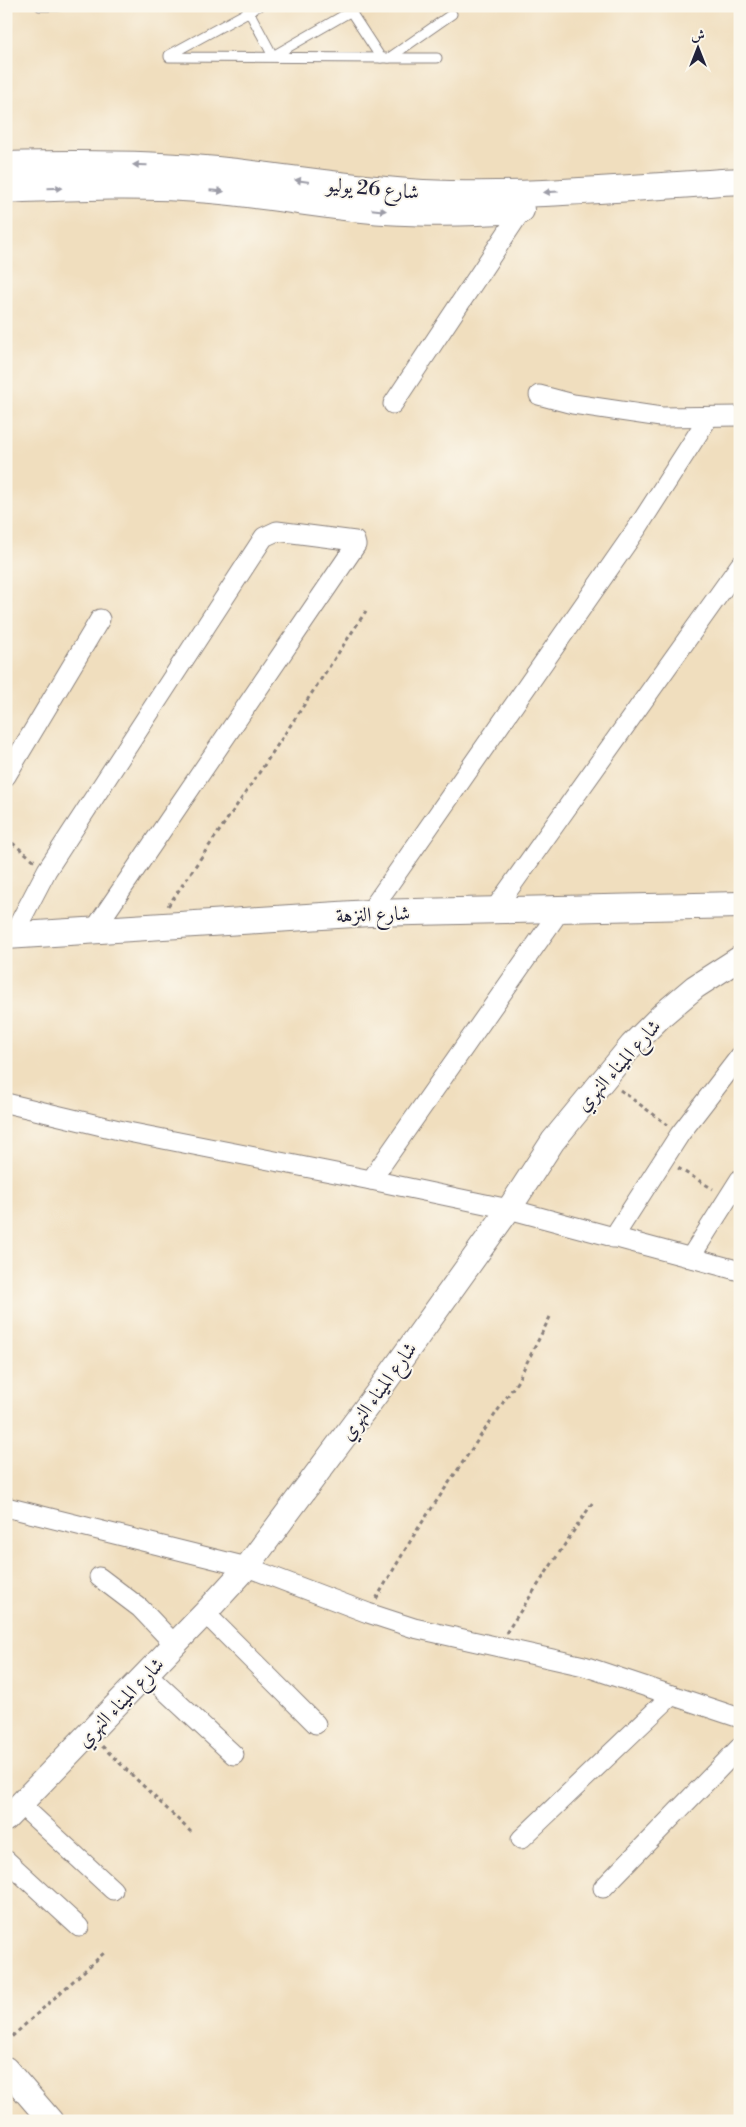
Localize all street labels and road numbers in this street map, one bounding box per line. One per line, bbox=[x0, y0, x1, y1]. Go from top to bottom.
street label: شارع 26 يوليو bbox=[323, 173, 420, 210]
street label: شارع النزهة bbox=[335, 902, 411, 933]
street label: شارع الميناء النهري bbox=[571, 1015, 670, 1120]
street label: شارع الميناء النهري bbox=[335, 1338, 427, 1448]
street label: شارع الميناء النهري bbox=[72, 1653, 173, 1756]

